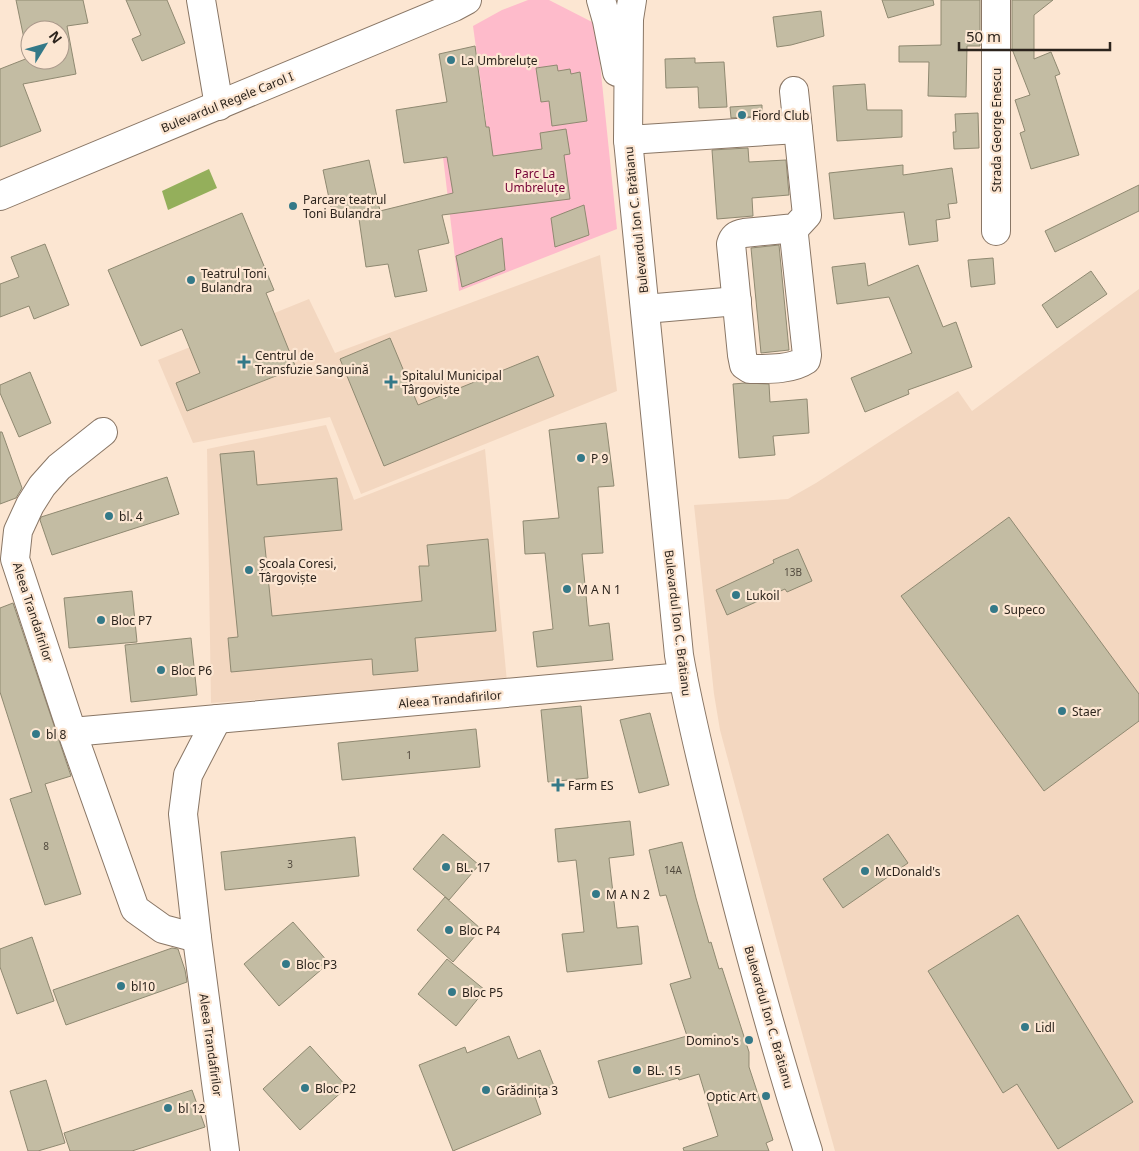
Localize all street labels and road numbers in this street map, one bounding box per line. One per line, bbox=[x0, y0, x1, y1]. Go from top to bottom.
street label: Bulevardul Regele Carol I bbox=[158, 68, 296, 136]
street label: Strada George Enescu bbox=[988, 68, 1005, 192]
street label: Bulevardul Ion C. Brătianu bbox=[620, 146, 652, 294]
street label: Bulevardul Ion C. Brătianu bbox=[661, 549, 695, 697]
street label: Aleea Trandafirilor bbox=[9, 560, 57, 664]
street label: Aleea Trandafirilor bbox=[398, 686, 502, 712]
street label: Bulevardul Ion C. Brătianu bbox=[741, 944, 797, 1090]
street label: Aleea Trandafirilor bbox=[195, 992, 227, 1098]

